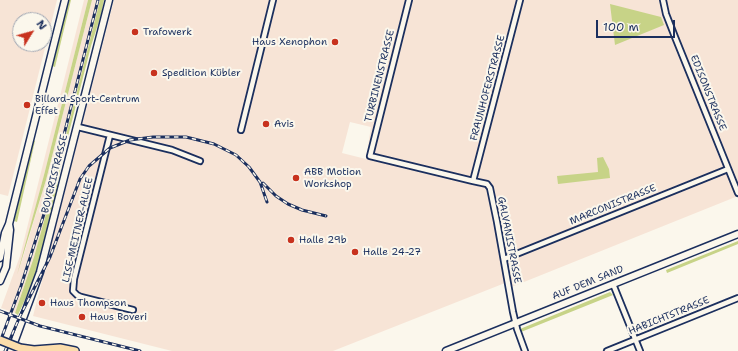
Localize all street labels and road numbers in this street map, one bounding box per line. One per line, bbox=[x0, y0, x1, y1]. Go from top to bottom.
street label: TURBINENSTRASSE bbox=[363, 29, 397, 123]
street label: FRAUNHOFERSTRASSE bbox=[468, 34, 508, 142]
street label: EDISONSTRASSE bbox=[687, 53, 729, 133]
street label: BOVERISTRASSE bbox=[39, 133, 71, 215]
street label: LISE-MEITNER-ALLEE bbox=[60, 176, 96, 284]
street label: MARCONISTRASSE bbox=[568, 182, 658, 228]
street label: GALVANISTRASSE bbox=[495, 196, 523, 284]
street label: AUF DEM SAND bbox=[551, 263, 625, 303]
street label: HABICHTSTRASSE bbox=[627, 294, 711, 338]

